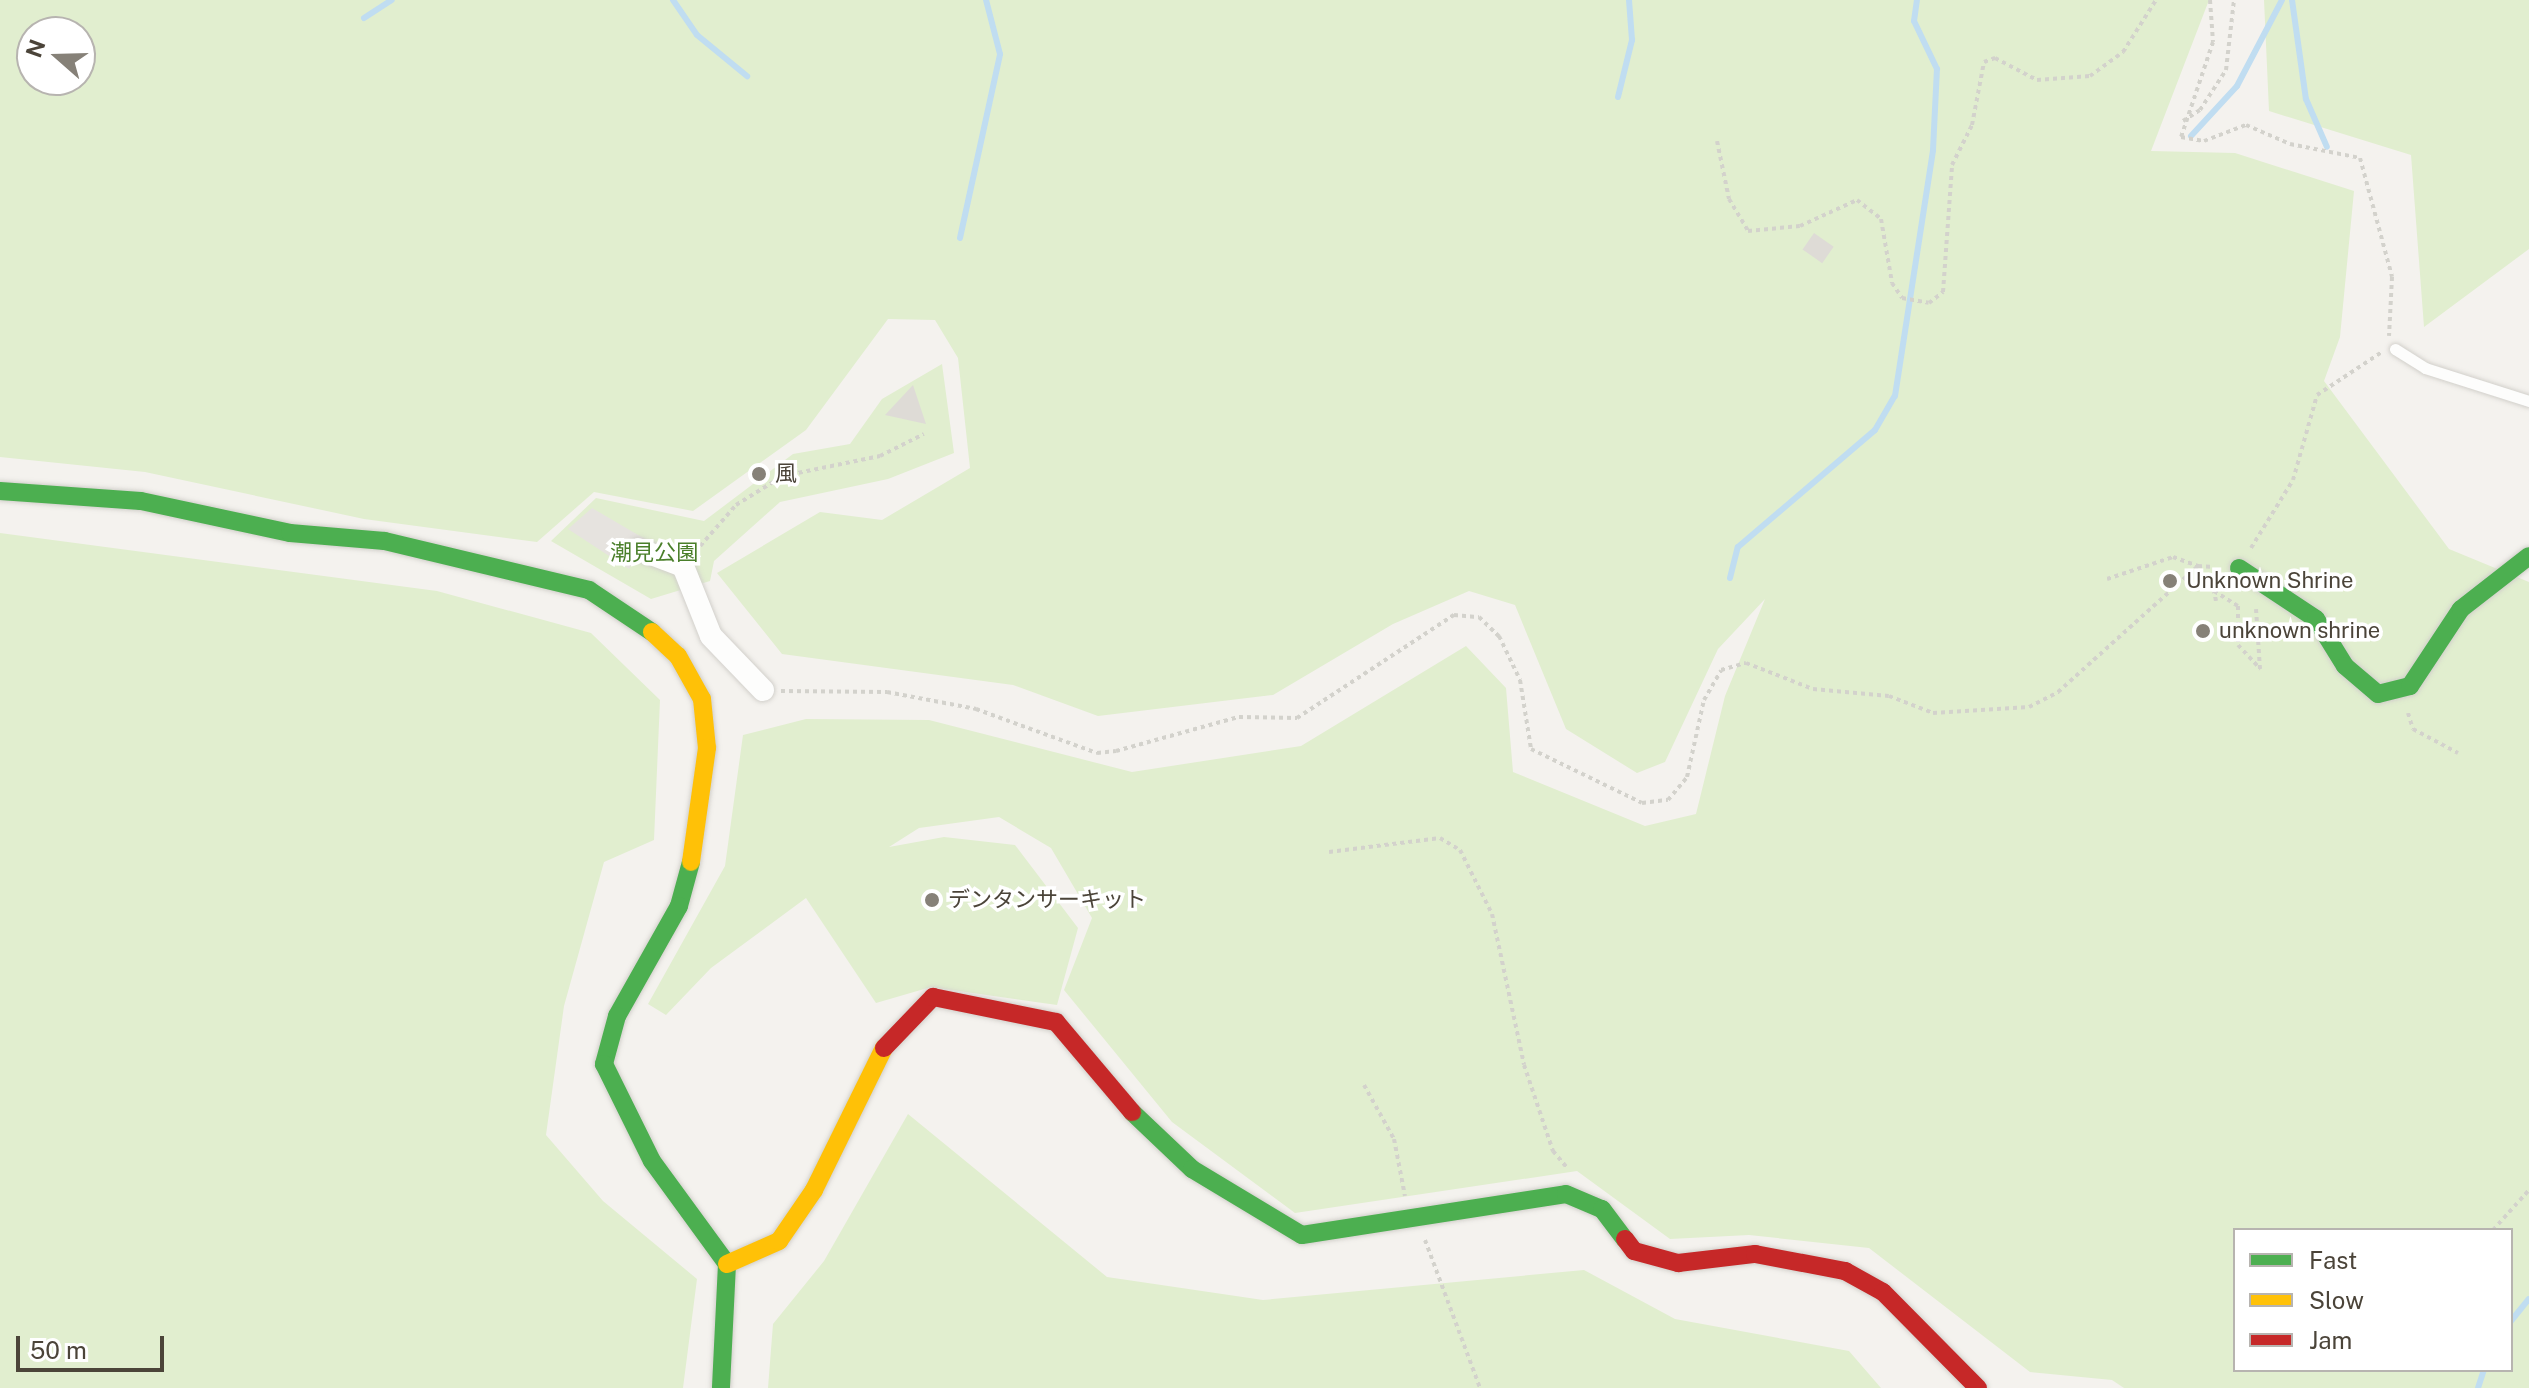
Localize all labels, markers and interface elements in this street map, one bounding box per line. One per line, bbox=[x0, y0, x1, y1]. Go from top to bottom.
north arrow bbox=[16, 16, 96, 96]
text: N bbox=[20, 36, 50, 61]
place label: 風 bbox=[775, 461, 797, 487]
marker: 風 bbox=[750, 465, 768, 483]
park label: 潮見公園 bbox=[610, 540, 698, 566]
place label: Unknown Shrine bbox=[2186, 568, 2353, 594]
marker: Unknown Shrine bbox=[2161, 572, 2179, 590]
place label: unknown shrine bbox=[2219, 618, 2380, 644]
marker: unknown shrine bbox=[2194, 622, 2212, 640]
place label: デンタンサーキット bbox=[948, 887, 1146, 913]
marker: デンタンサーキット bbox=[923, 891, 941, 909]
legend bbox=[2233, 1228, 2513, 1372]
text: Fast bbox=[2309, 1246, 2357, 1274]
text: Slow bbox=[2309, 1286, 2364, 1314]
scale bar bbox=[20, 1320, 168, 1370]
text: Jam bbox=[2309, 1326, 2352, 1354]
text: 50 m bbox=[30, 1336, 87, 1364]

